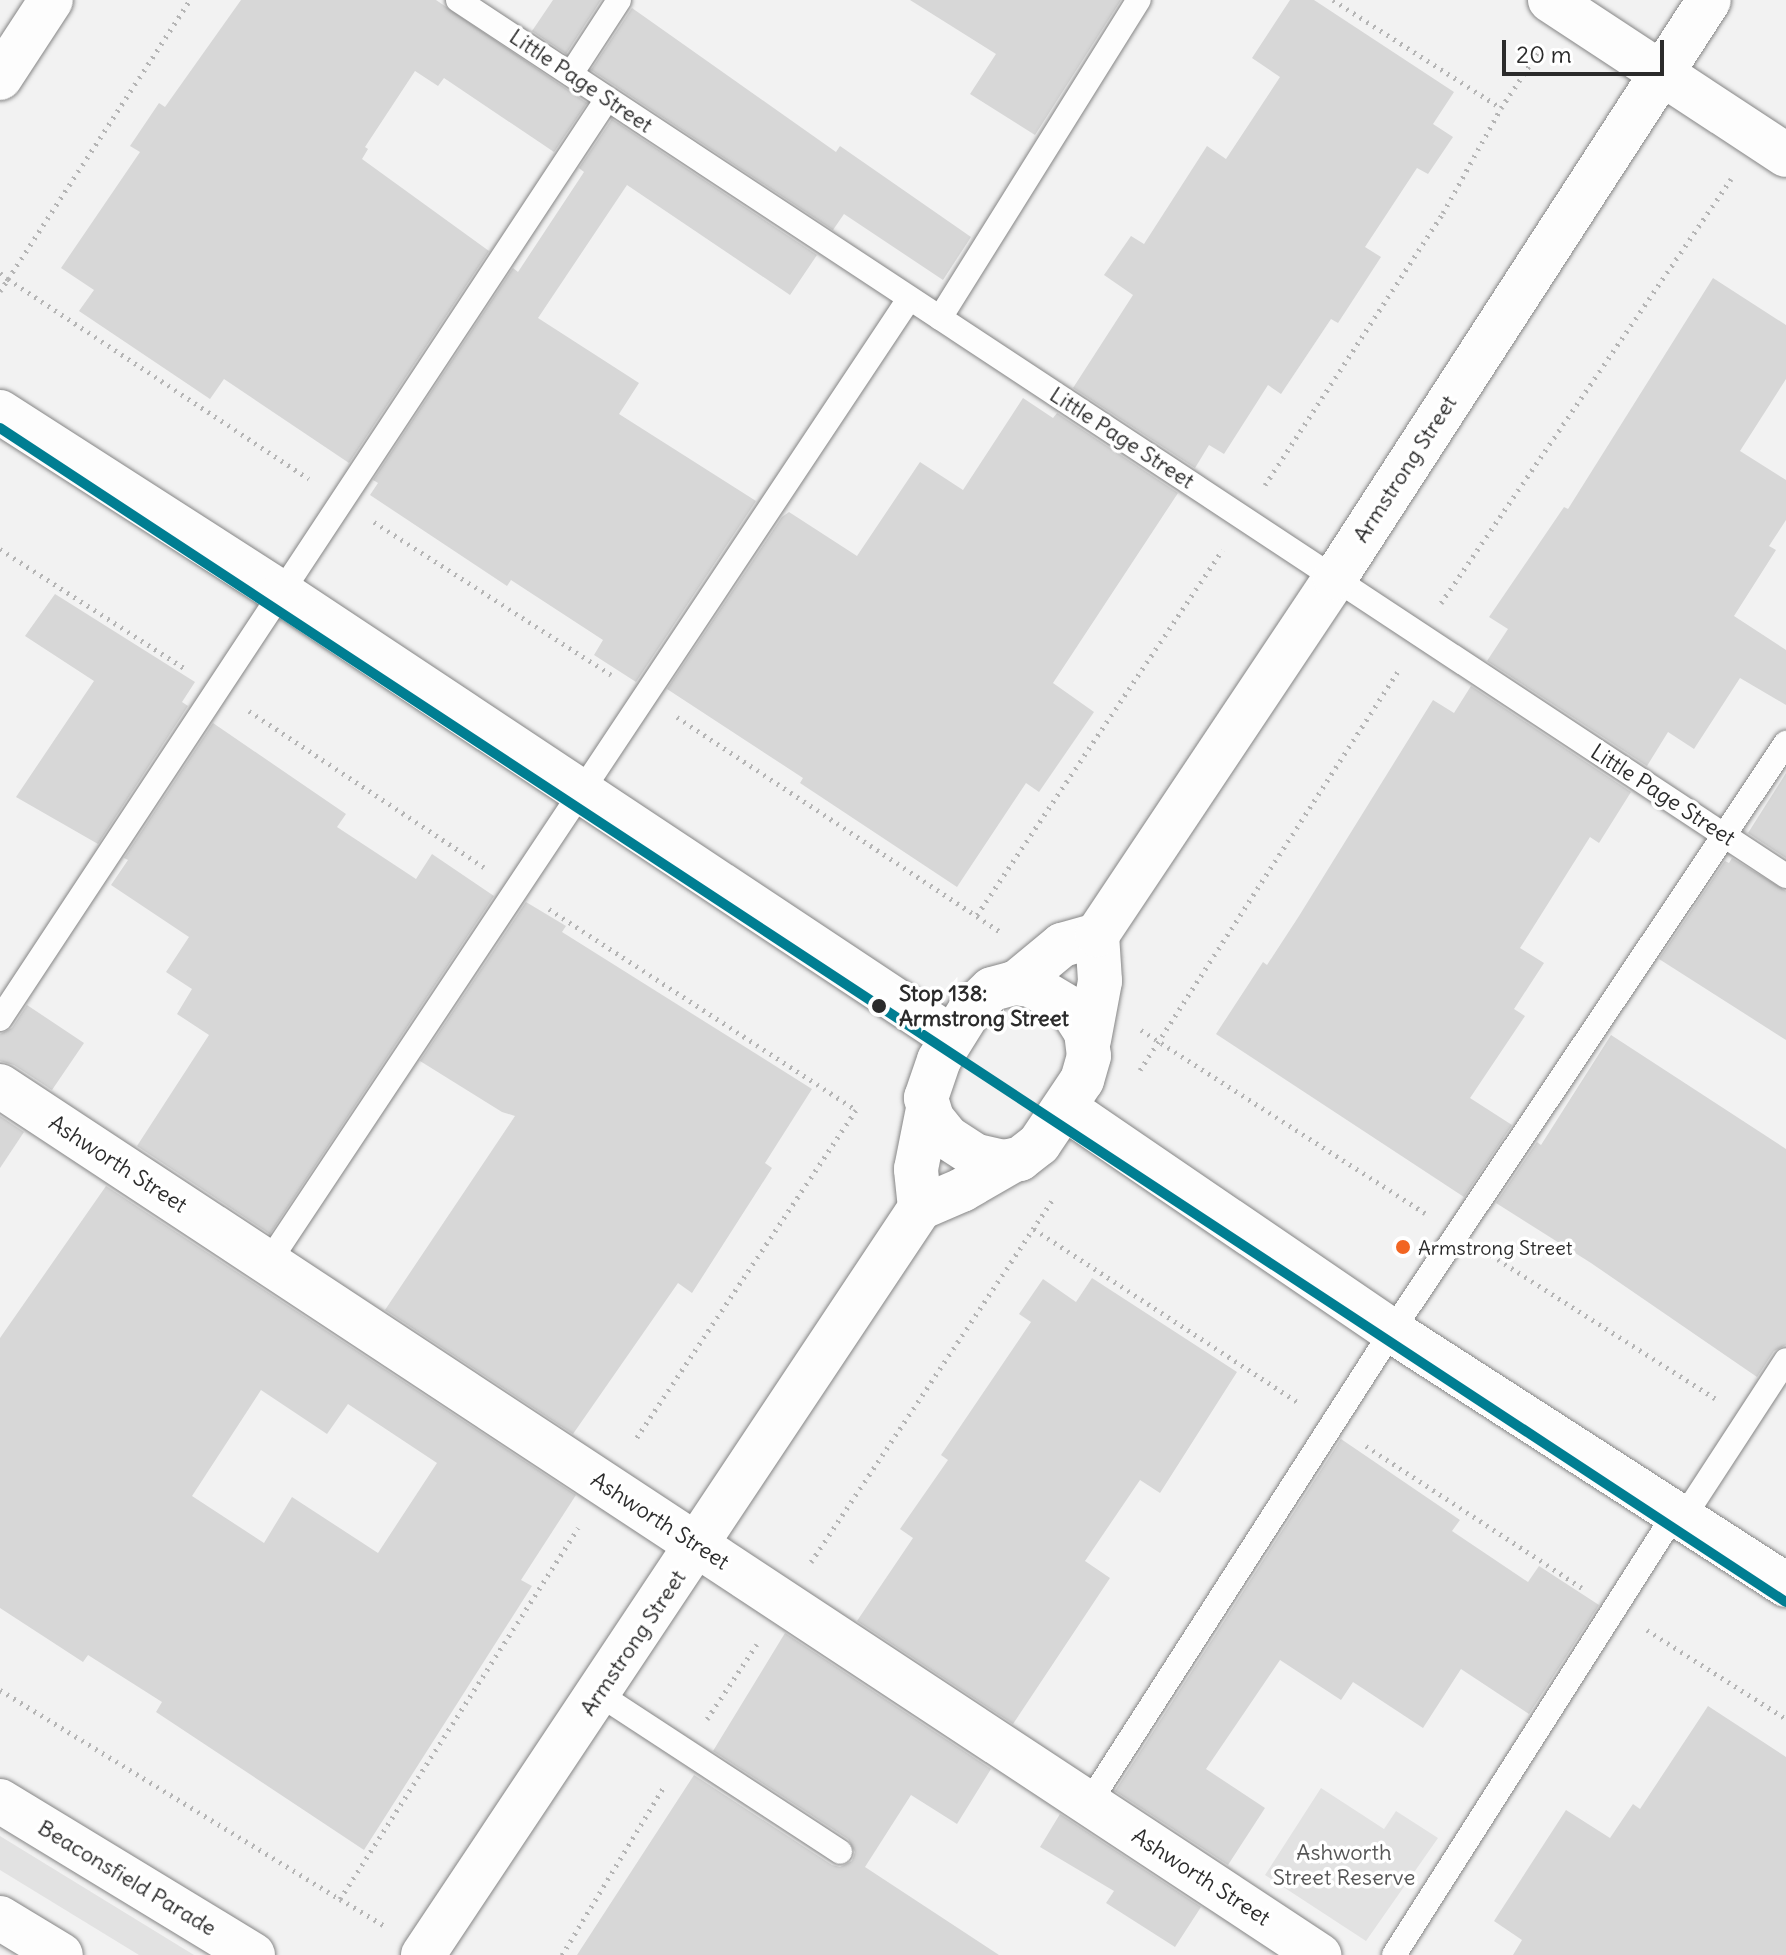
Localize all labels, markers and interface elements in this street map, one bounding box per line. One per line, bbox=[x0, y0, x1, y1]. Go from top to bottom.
street label: Little Page Street bbox=[504, 23, 658, 139]
scale bar bbox=[1506, 24, 1668, 74]
text: 20 m bbox=[1516, 39, 1572, 69]
street label: Little Page Street bbox=[1045, 381, 1199, 495]
street label: Armstrong Street bbox=[1348, 391, 1462, 547]
street label: Little Page Street bbox=[1586, 738, 1740, 852]
place label: Stop 138: Armstrong Street bbox=[899, 980, 1069, 1032]
marker: Stop 138: Armstrong Street bbox=[866, 993, 892, 1019]
street label: Ashworth Street bbox=[44, 1110, 192, 1218]
place label: Armstrong Street bbox=[1418, 1235, 1572, 1259]
marker: Armstrong Street bbox=[1395, 1239, 1411, 1255]
street label: Ashworth Street bbox=[586, 1467, 734, 1575]
street label: Armstrong Street bbox=[575, 1565, 691, 1721]
street label: Beaconsfield Parade bbox=[33, 1814, 221, 1942]
street label: Ashworth Street bbox=[1127, 1823, 1275, 1931]
park label: Ashworth Street Reserve bbox=[1273, 1839, 1415, 1890]

